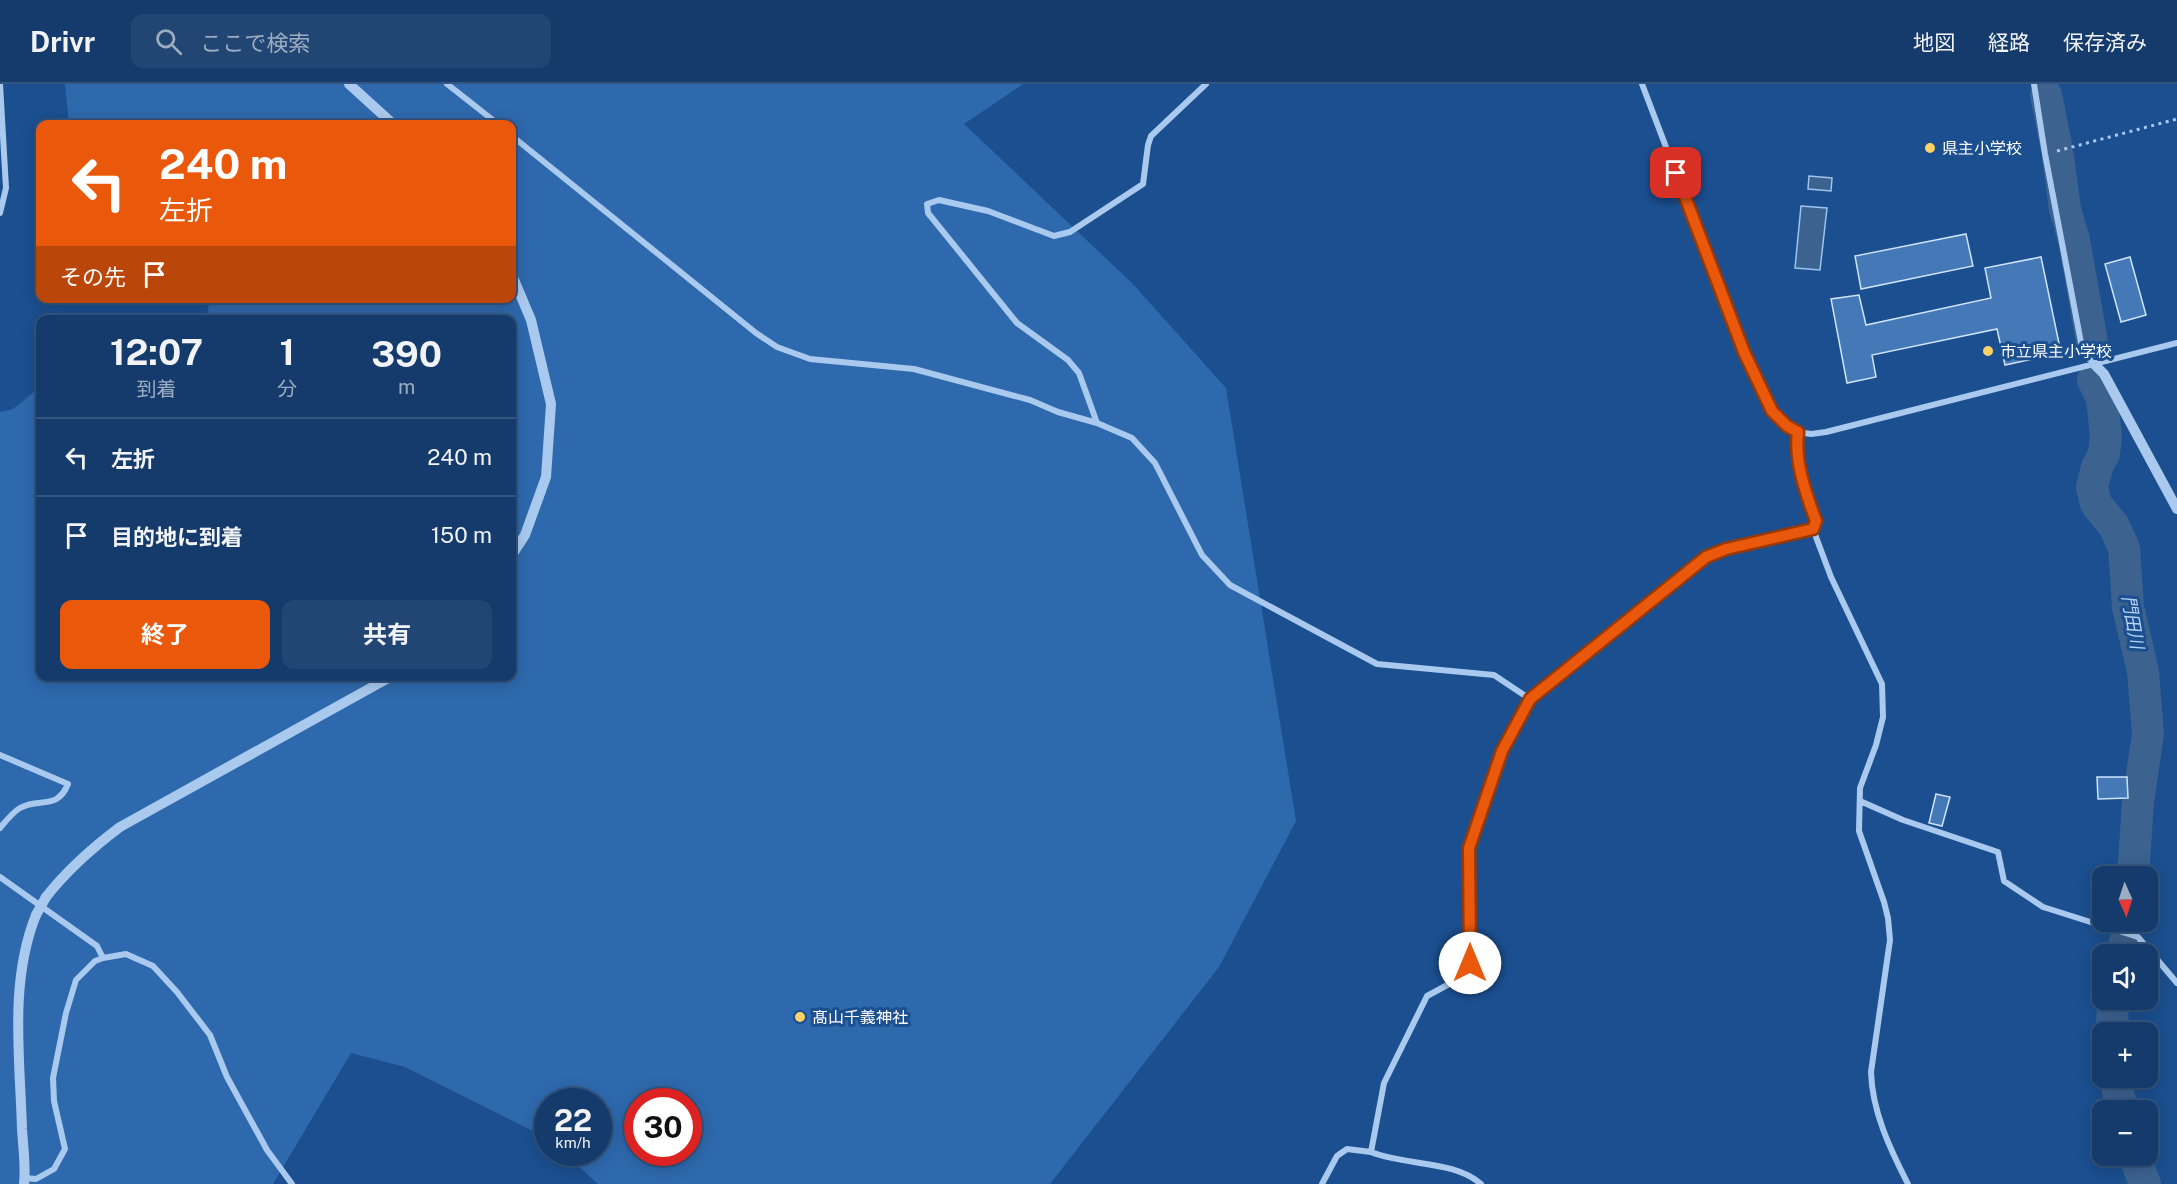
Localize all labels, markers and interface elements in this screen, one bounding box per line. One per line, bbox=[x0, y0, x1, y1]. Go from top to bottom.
search box bbox=[131, 14, 551, 68]
text: Drivr bbox=[30, 25, 95, 58]
icon: search bbox=[152, 25, 185, 58]
text: ここで検索 bbox=[200, 30, 310, 56]
text: 地図 bbox=[1913, 30, 1955, 55]
text: 経路 bbox=[1988, 30, 2030, 55]
text: 保存済み bbox=[2063, 30, 2147, 55]
text: 240 m bbox=[159, 139, 287, 188]
place label: 県主小学校 bbox=[1942, 139, 2022, 158]
marker: 県主小学校 bbox=[1923, 141, 1937, 155]
icon: left bbox=[60, 144, 138, 222]
pin bbox=[1650, 147, 1701, 198]
icon: arrive bbox=[1659, 156, 1692, 189]
text: 左折 bbox=[159, 194, 213, 226]
icon: arrive bbox=[138, 258, 171, 291]
text: その先 bbox=[60, 264, 126, 290]
text: 12:07 bbox=[110, 331, 203, 373]
text: 1 bbox=[280, 331, 295, 373]
text: 390 bbox=[371, 333, 442, 375]
place label: 市立県主小学校 bbox=[2000, 342, 2112, 361]
marker: 市立県主小学校 bbox=[1981, 344, 1995, 358]
text: m bbox=[398, 375, 415, 399]
text: 到着 bbox=[137, 377, 177, 401]
text: 分 bbox=[277, 377, 297, 401]
icon: left bbox=[60, 441, 93, 474]
text: 240 m bbox=[427, 444, 492, 470]
text: 左折 bbox=[111, 446, 155, 472]
icon: arrive bbox=[60, 519, 93, 552]
text: 150 m bbox=[431, 522, 492, 548]
text: 目的地に到着 bbox=[111, 524, 243, 550]
water label: 門田川 bbox=[2118, 594, 2148, 652]
button: 終了 bbox=[60, 600, 270, 669]
button: 共有 bbox=[282, 600, 492, 669]
north arrow bbox=[2092, 866, 2158, 932]
map controls bbox=[2092, 866, 2158, 1166]
position arrow bbox=[1438, 931, 1502, 995]
button: sound bbox=[2092, 944, 2158, 1010]
place label: 髙山千義神社 bbox=[812, 1008, 908, 1027]
marker: 髙山千義神社 bbox=[793, 1010, 807, 1024]
button: + bbox=[2092, 1022, 2158, 1088]
speed limit sign: 30 bbox=[624, 1088, 702, 1166]
button: − bbox=[2092, 1100, 2158, 1166]
text: 22 bbox=[554, 1102, 592, 1138]
text: km/h bbox=[555, 1134, 591, 1151]

